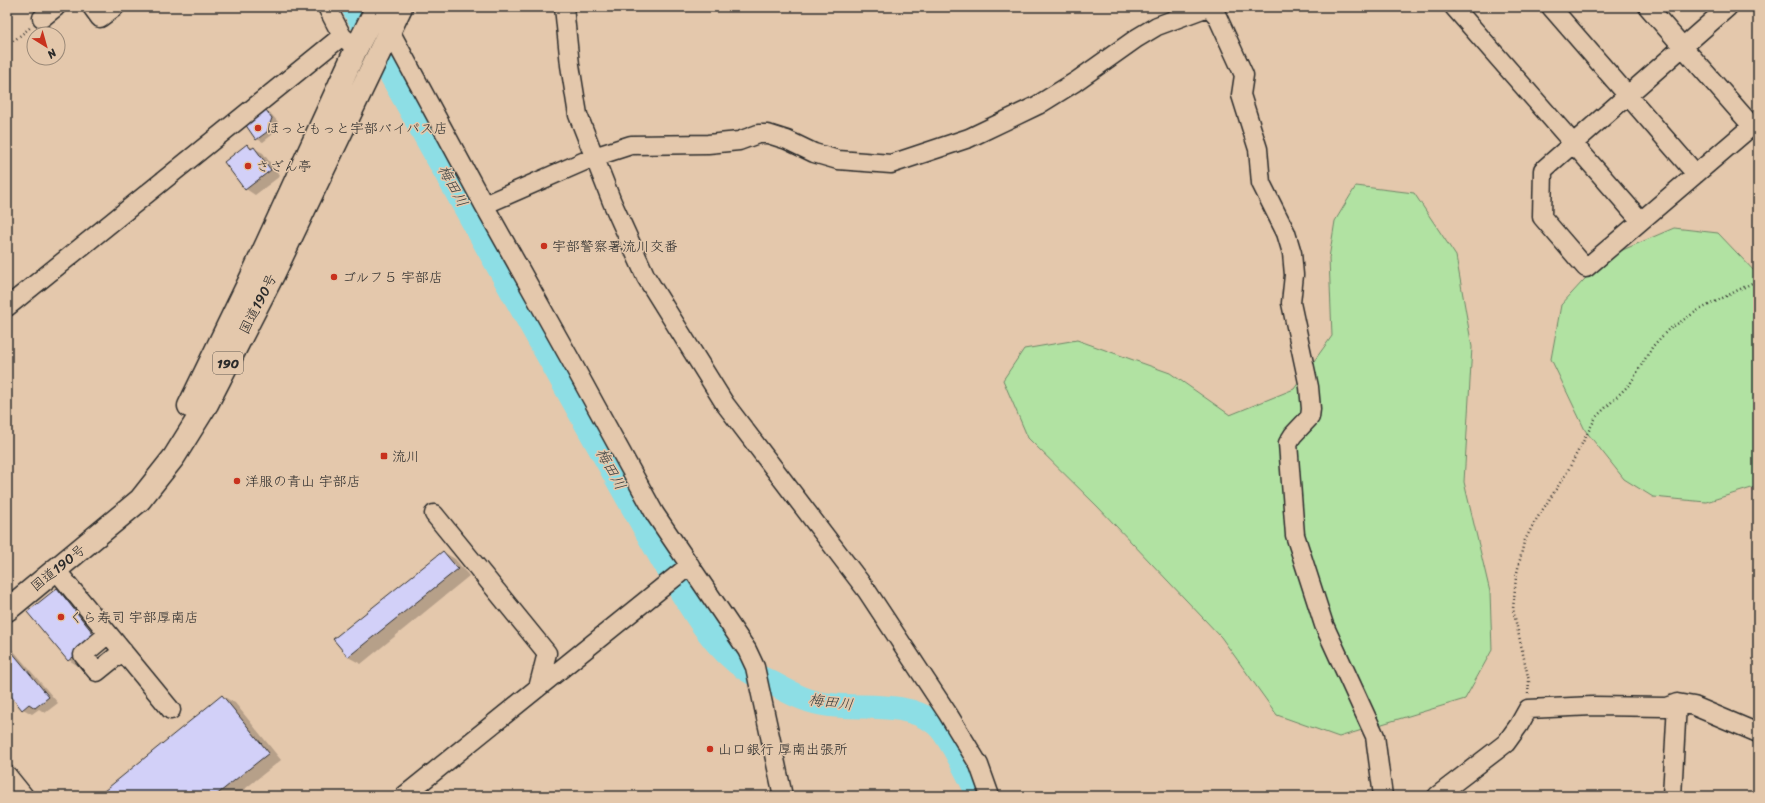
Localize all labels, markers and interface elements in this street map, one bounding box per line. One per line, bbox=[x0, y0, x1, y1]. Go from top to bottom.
north arrow bbox=[26, 26, 66, 66]
text: N bbox=[43, 43, 61, 64]
place label: ほっともっと宇部バイパス店 bbox=[266, 116, 448, 141]
marker: ほっともっと宇部バイパス店 bbox=[253, 123, 263, 133]
place label: さざん亭 bbox=[256, 154, 312, 179]
water label: 梅田川 bbox=[431, 160, 475, 212]
marker: さざん亭 bbox=[243, 161, 253, 171]
place label: 宇部警察署流川交番 bbox=[552, 234, 678, 259]
marker: 宇部警察署流川交番 bbox=[539, 241, 549, 251]
place label: ゴルフ５ 宇部店 bbox=[342, 265, 443, 290]
street label: 国道190号 bbox=[232, 269, 284, 339]
marker: ゴルフ５ 宇部店 bbox=[329, 272, 339, 282]
road number: 190 bbox=[213, 352, 243, 374]
water label: 梅田川 bbox=[589, 443, 633, 495]
place label: 流川 bbox=[392, 444, 420, 469]
marker: 流川 bbox=[379, 451, 389, 461]
place label: 洋服の青山 宇部店 bbox=[245, 469, 361, 494]
marker: 洋服の青山 宇部店 bbox=[232, 476, 242, 486]
street label: 国道190号 bbox=[25, 538, 91, 598]
place label: くら寿司 宇部厚南店 bbox=[69, 605, 199, 630]
marker: くら寿司 宇部厚南店 bbox=[56, 612, 66, 622]
water label: 梅田川 bbox=[807, 686, 855, 718]
place label: 山口銀行 厚南出張所 bbox=[718, 737, 848, 762]
marker: 山口銀行 厚南出張所 bbox=[705, 744, 715, 754]

